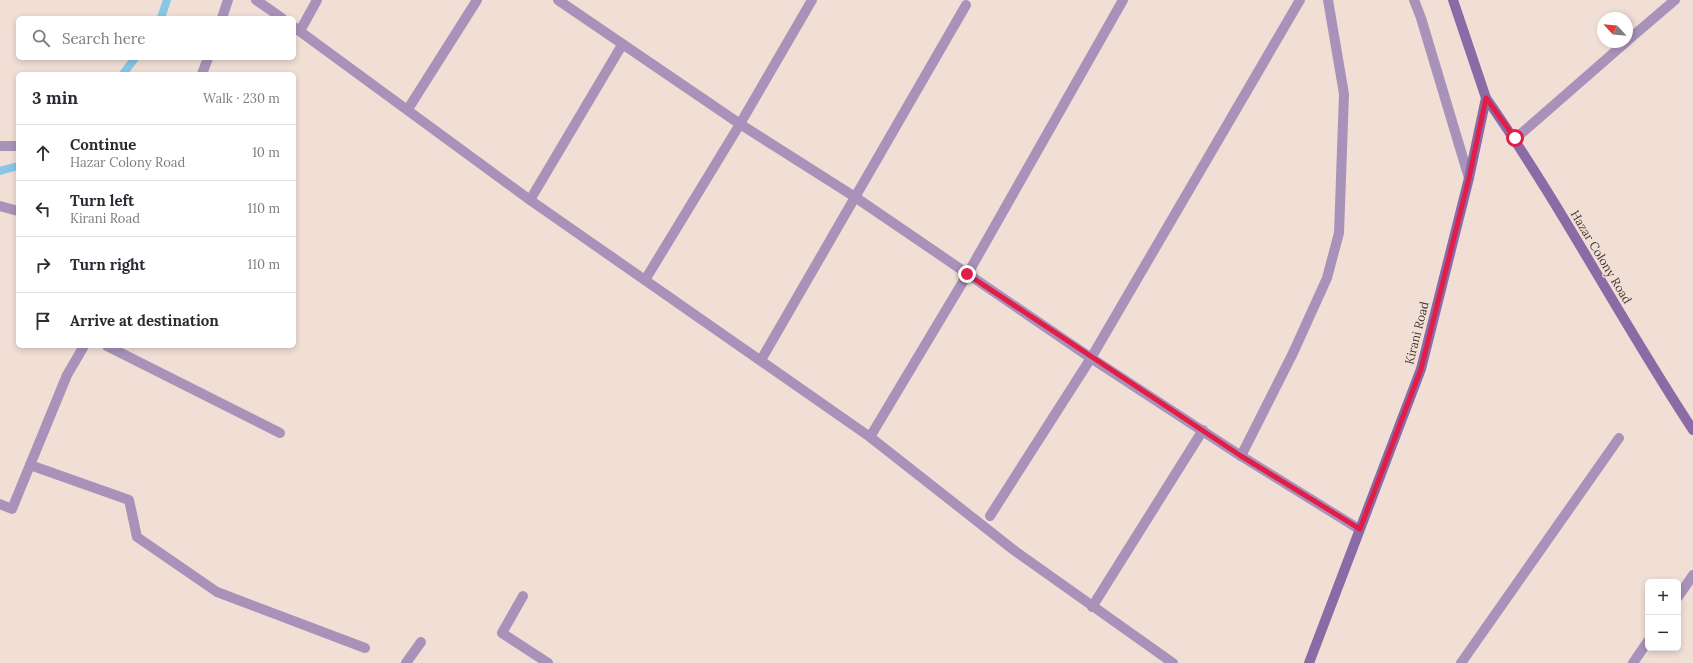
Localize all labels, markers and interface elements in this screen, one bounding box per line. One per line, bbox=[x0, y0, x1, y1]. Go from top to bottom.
north arrow bbox=[1597, 12, 1633, 48]
search box bbox=[16, 16, 296, 60]
icon: search bbox=[30, 27, 52, 49]
text: Search here bbox=[62, 29, 145, 48]
text: 3 min bbox=[32, 87, 78, 109]
text: Walk · 230 m bbox=[203, 90, 280, 107]
route start bbox=[1506, 129, 1524, 147]
text: Continue bbox=[70, 135, 136, 154]
icon: ahead bbox=[32, 142, 54, 164]
text: 10 m bbox=[252, 144, 280, 161]
text: Hazar Colony Road bbox=[70, 154, 185, 171]
text: Turn left bbox=[70, 191, 134, 210]
icon: left bbox=[32, 198, 54, 220]
text: 110 m bbox=[247, 200, 280, 217]
street label: Hazar Colony Road bbox=[1568, 207, 1635, 306]
text: Kirani Road bbox=[70, 210, 140, 227]
icon: right bbox=[32, 254, 54, 276]
text: Turn right bbox=[70, 255, 146, 274]
text: 110 m bbox=[247, 256, 280, 273]
route end bbox=[958, 265, 976, 283]
street label: Kirani Road bbox=[1401, 300, 1432, 366]
icon: arrive bbox=[32, 310, 54, 332]
text: Arrive at destination bbox=[70, 311, 219, 330]
map controls bbox=[1645, 579, 1681, 651]
button: + bbox=[1645, 579, 1681, 615]
button: − bbox=[1645, 615, 1681, 651]

